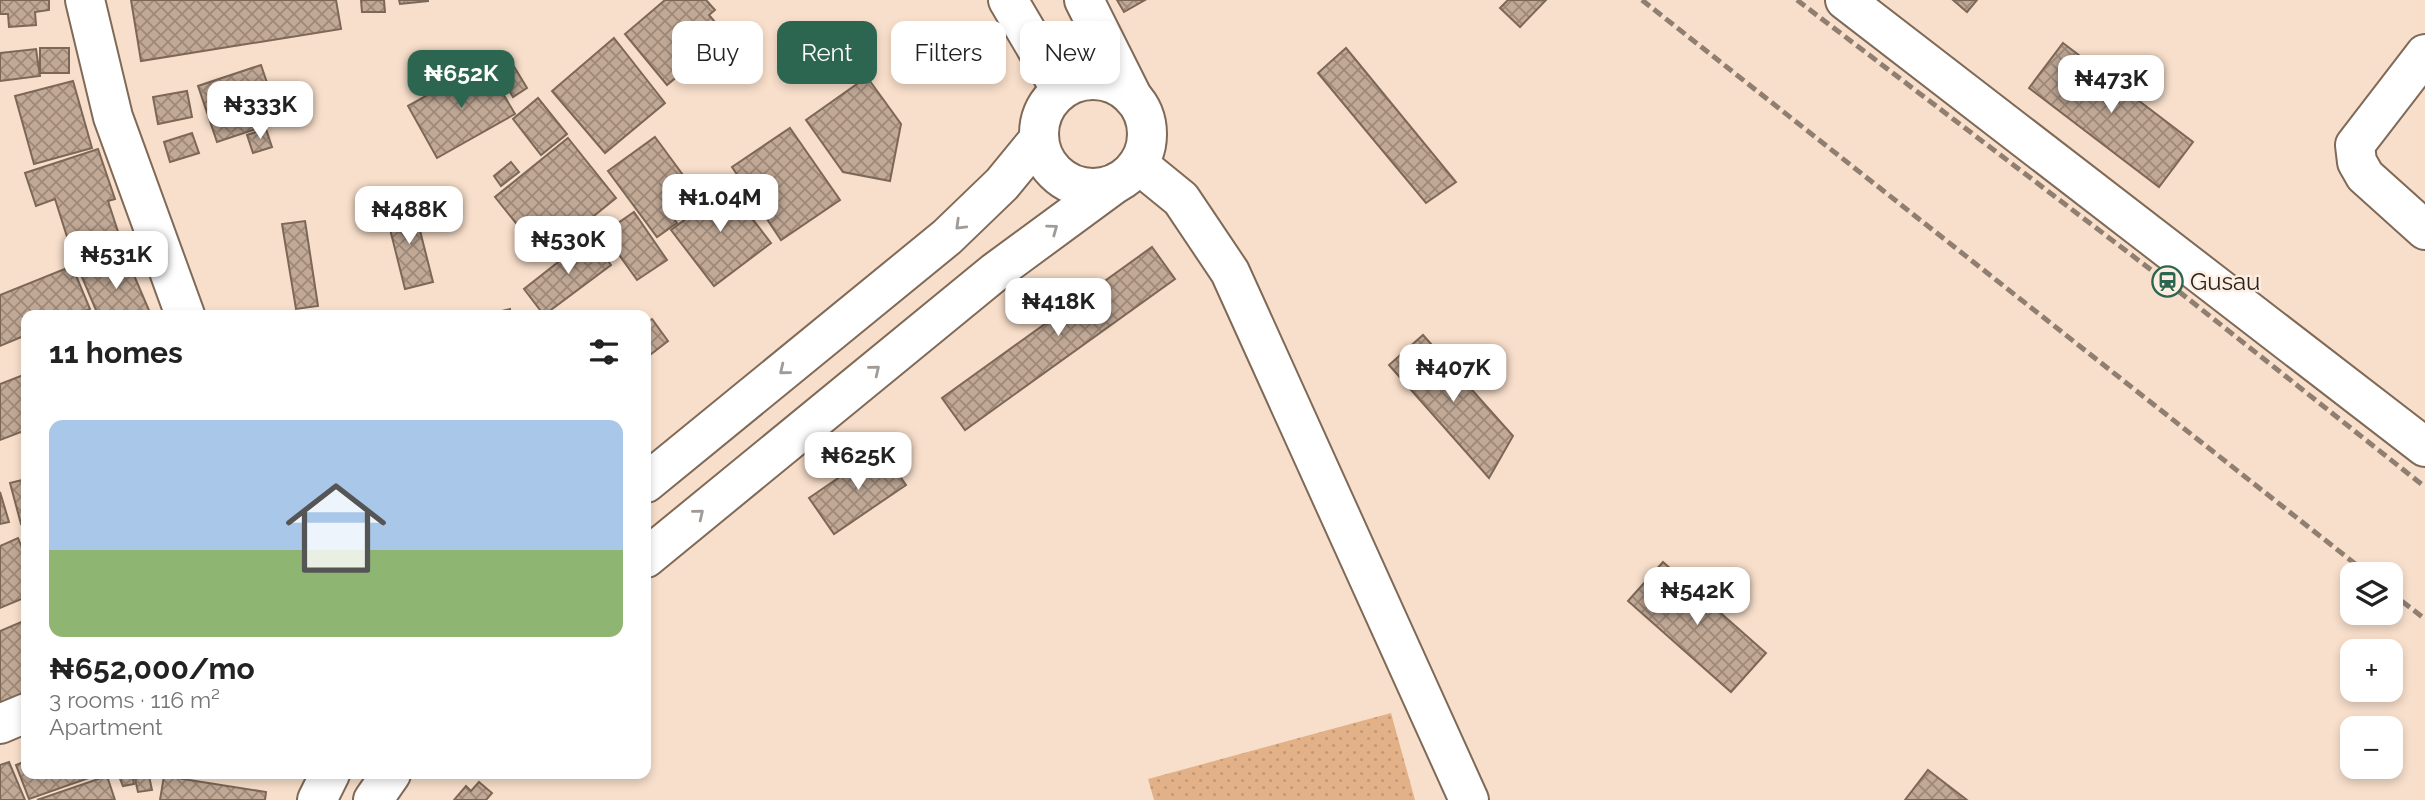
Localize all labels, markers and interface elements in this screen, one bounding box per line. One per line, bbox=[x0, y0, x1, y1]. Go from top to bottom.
chip: Buy bbox=[672, 21, 763, 84]
chip: Rent bbox=[777, 21, 877, 84]
chip: Filters bbox=[891, 21, 1006, 84]
chip: New bbox=[1020, 21, 1120, 84]
pin: ₦652K bbox=[412, 50, 510, 110]
pin: ₦473K bbox=[2062, 55, 2160, 115]
text: ₦652K bbox=[424, 59, 498, 86]
text: ₦473K bbox=[2074, 64, 2148, 91]
pin: ₦333K bbox=[211, 82, 309, 141]
text: ₦333K bbox=[223, 90, 297, 117]
pin: ₦1.04M bbox=[663, 174, 777, 234]
text: ₦1.04M bbox=[678, 183, 762, 210]
pin: ₦488K bbox=[360, 187, 458, 246]
text: ₦488K bbox=[371, 195, 447, 222]
pin: ₦530K bbox=[519, 216, 617, 276]
one-way arrow bbox=[955, 216, 968, 229]
text: ₦530K bbox=[531, 225, 605, 252]
one-way arrow bbox=[1045, 225, 1058, 237]
pin: ₦531K bbox=[67, 232, 165, 291]
text: ₦531K bbox=[80, 240, 152, 267]
station icon: Gusau bbox=[2150, 265, 2184, 299]
place label: Gusau bbox=[2190, 267, 2260, 296]
pin: ₦418K bbox=[1009, 278, 1107, 338]
text: ₦418K bbox=[1021, 287, 1095, 314]
icon: filters bbox=[585, 333, 623, 371]
text: 11 homes bbox=[49, 335, 183, 370]
pin: ₦407K bbox=[1404, 344, 1502, 404]
text: ₦407K bbox=[1415, 353, 1491, 380]
one-way arrow bbox=[780, 362, 793, 374]
one-way arrow bbox=[866, 366, 879, 378]
pin: ₦625K bbox=[809, 433, 907, 492]
text: ₦625K bbox=[821, 441, 895, 468]
icon: home bbox=[273, 465, 399, 591]
one-way arrow bbox=[691, 510, 703, 523]
map controls bbox=[2340, 562, 2403, 779]
button: layers bbox=[2340, 562, 2403, 625]
pin: ₦542K bbox=[1648, 568, 1746, 627]
text: ₦542K bbox=[1660, 576, 1734, 603]
button: + bbox=[2340, 639, 2403, 702]
text: ₦652,000/mo bbox=[49, 651, 255, 686]
text: 3 rooms · 116 m² bbox=[49, 686, 220, 713]
text: Apartment bbox=[49, 713, 163, 740]
button: − bbox=[2340, 716, 2403, 779]

